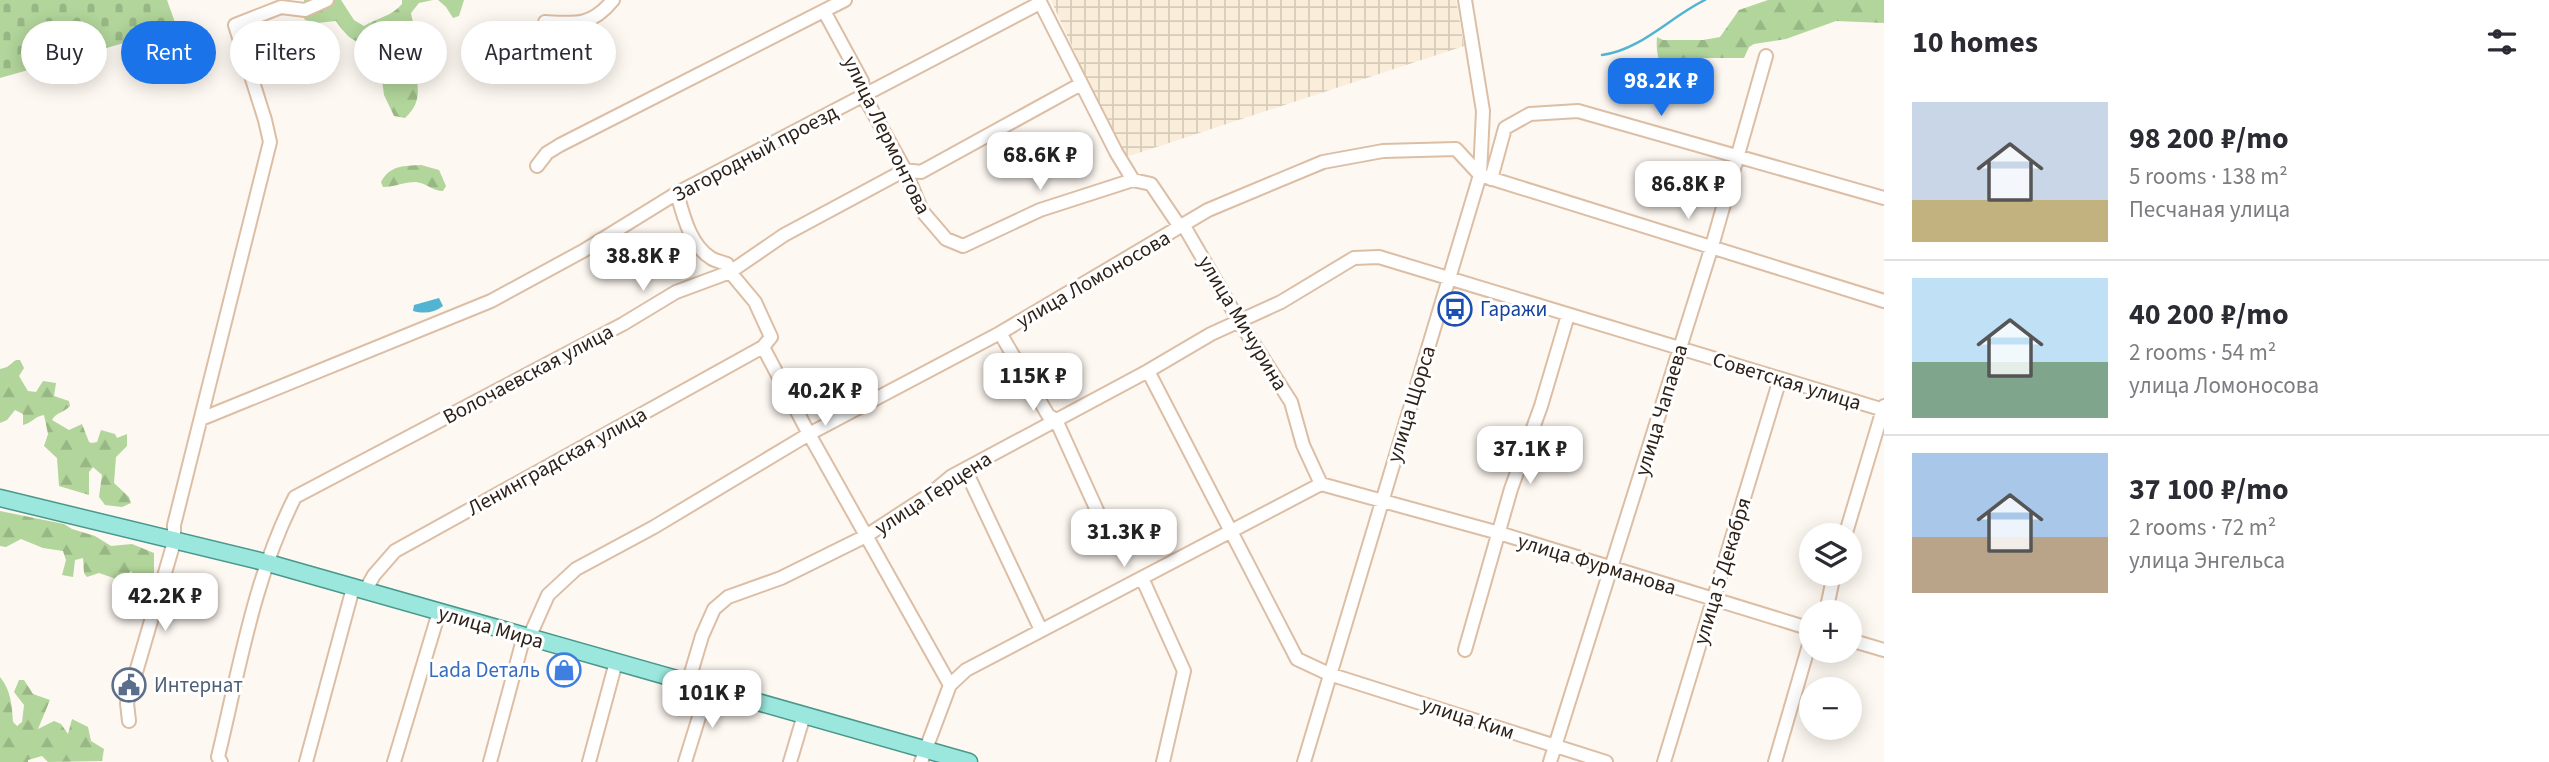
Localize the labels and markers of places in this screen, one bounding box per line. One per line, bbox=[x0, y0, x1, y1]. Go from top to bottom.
pin: 98.2K ₽ bbox=[1596, 58, 1726, 118]
pin: 68.6K ₽ bbox=[975, 132, 1105, 192]
pin: 86.8K ₽ bbox=[1623, 162, 1753, 221]
pin: 38.8K ₽ bbox=[578, 233, 708, 293]
bus stop icon: Гаражи bbox=[1436, 290, 1474, 328]
place label: Гаражи bbox=[1480, 294, 1547, 324]
pin: 115K ₽ bbox=[976, 354, 1090, 413]
pin: 40.2K ₽ bbox=[760, 368, 890, 428]
pin: 37.1K ₽ bbox=[1465, 426, 1595, 486]
pin: 31.3K ₽ bbox=[1059, 510, 1189, 569]
pin: 42.2K ₽ bbox=[100, 574, 230, 633]
shop icon: Lada Dеталь bbox=[545, 651, 583, 689]
place label: Lada Dеталь bbox=[428, 655, 540, 685]
public building icon: Интернат bbox=[110, 666, 148, 704]
place label: Интернат bbox=[154, 670, 243, 700]
pin: 101K ₽ bbox=[655, 670, 769, 730]

